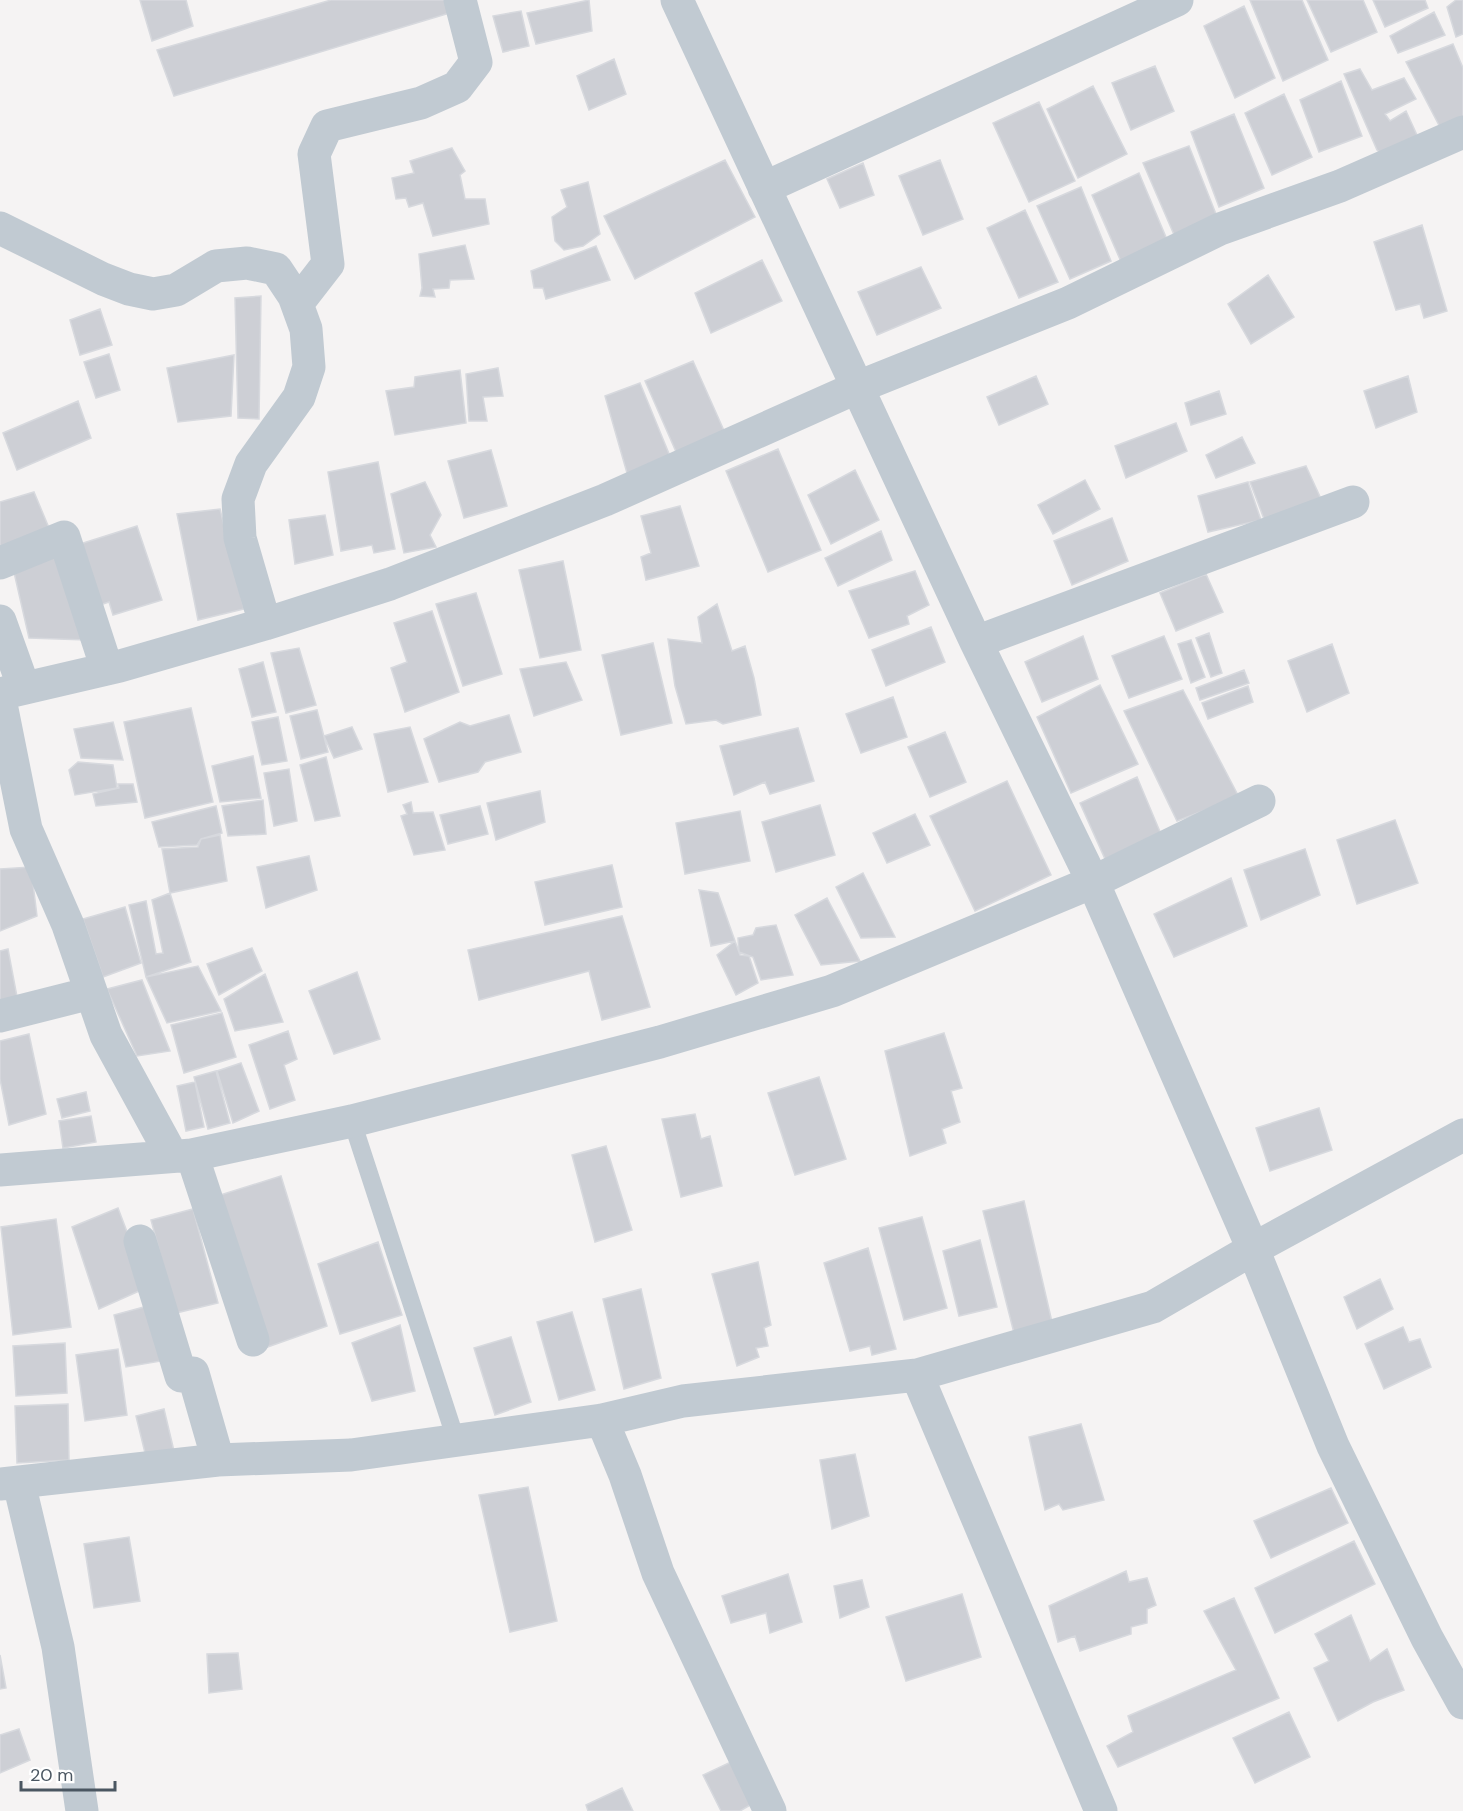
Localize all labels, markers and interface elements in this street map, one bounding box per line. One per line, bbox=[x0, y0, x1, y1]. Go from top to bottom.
scale bar bbox=[21, 1754, 116, 1792]
text: 20 m bbox=[30, 1763, 73, 1787]

